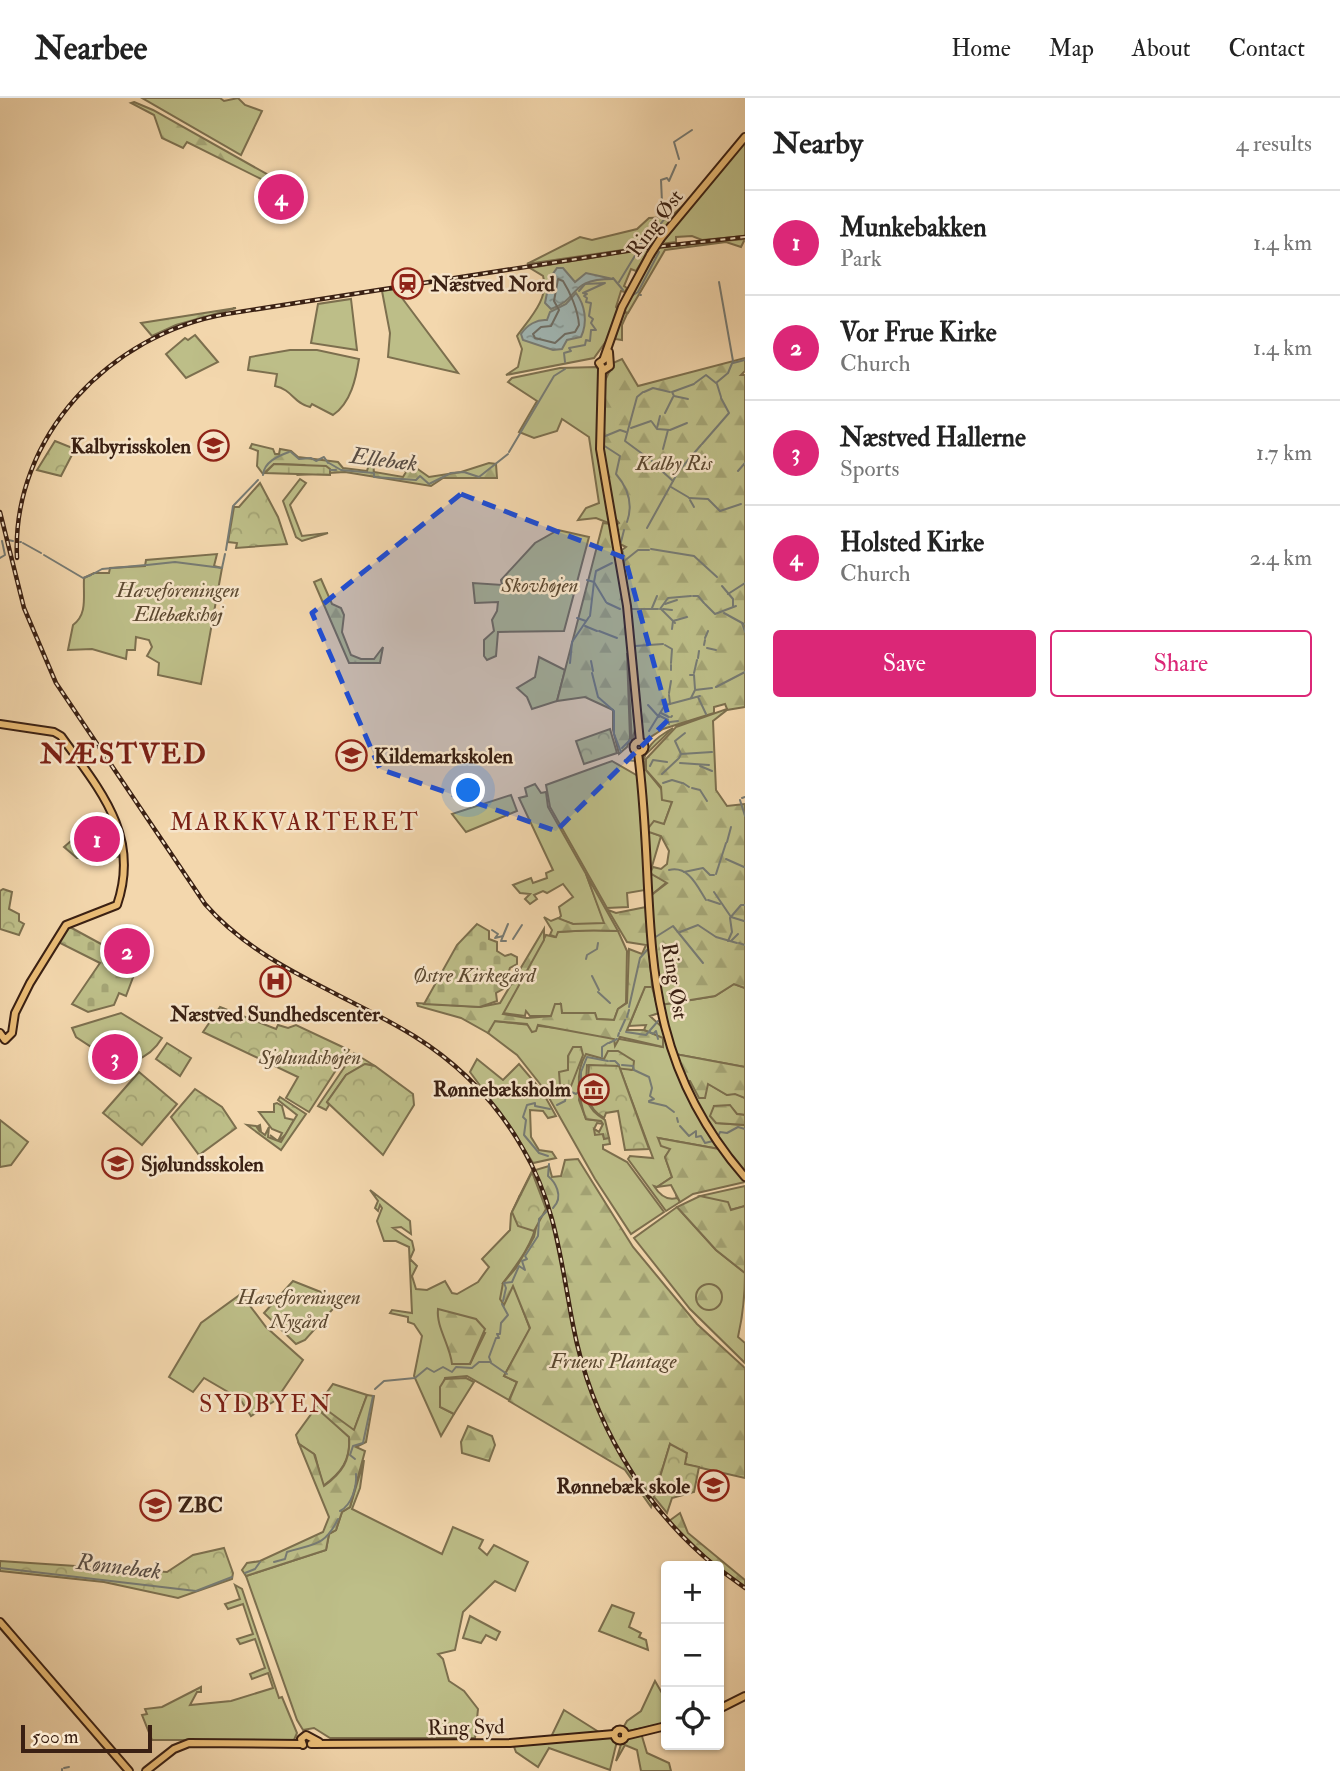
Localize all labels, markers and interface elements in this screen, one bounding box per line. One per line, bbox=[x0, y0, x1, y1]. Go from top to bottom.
text: Nearbee bbox=[35, 28, 147, 69]
text: Home bbox=[951, 33, 1011, 64]
text: Map bbox=[1049, 33, 1094, 64]
text: About bbox=[1132, 33, 1191, 64]
text: Contact bbox=[1229, 33, 1305, 64]
text: Nearby bbox=[773, 125, 863, 162]
text: 4 results bbox=[1236, 129, 1312, 158]
pin: 4 bbox=[258, 171, 304, 223]
street label: Ring Øst bbox=[621, 184, 690, 262]
text: Munkebakken bbox=[840, 212, 987, 244]
text: 1 bbox=[792, 228, 800, 257]
text: 1.4 km bbox=[1253, 228, 1312, 257]
text: Park bbox=[840, 244, 882, 273]
station icon: Næstved Nord bbox=[391, 267, 425, 301]
place label: Næstved Nord bbox=[430, 271, 556, 298]
text: Vor Frue Kirke bbox=[840, 317, 997, 349]
text: 2 bbox=[790, 333, 802, 362]
text: 1.4 km bbox=[1253, 333, 1312, 362]
text: Church bbox=[840, 349, 910, 378]
text: Næstved Hallerne bbox=[840, 422, 1026, 454]
school or university icon: Kalbyrisskolen bbox=[197, 429, 231, 463]
place label: Kalbyrisskolen bbox=[71, 433, 191, 460]
text: 3 bbox=[792, 438, 800, 467]
text: 1.7 km bbox=[1256, 438, 1312, 467]
water label: Ellebæk bbox=[347, 441, 419, 478]
park label: Kalby Ris bbox=[635, 450, 714, 477]
text: Sports bbox=[840, 454, 899, 483]
text: Holsted Kirke bbox=[840, 527, 984, 559]
text: 4 bbox=[790, 543, 802, 572]
text: 2.4 km bbox=[1250, 543, 1312, 572]
text: Church bbox=[840, 559, 910, 588]
park label: Skovhøjen bbox=[501, 572, 579, 599]
park label: Haveforeningen Ellebækshøj bbox=[115, 577, 240, 628]
button: Save bbox=[773, 630, 1036, 697]
button: Share bbox=[1050, 630, 1312, 697]
district label: NÆSTVED bbox=[39, 737, 208, 772]
school or university icon: Kildemarkskolen bbox=[334, 739, 368, 773]
place label: Kildemarkskolen bbox=[374, 743, 513, 770]
your location bbox=[451, 773, 485, 807]
district label: MARKKVARTERET bbox=[170, 807, 420, 838]
pin: 1 bbox=[74, 813, 120, 865]
pin: 2 bbox=[104, 925, 150, 977]
street label: Ring Øst bbox=[655, 941, 694, 1022]
park label: Østre Kirkegård bbox=[412, 962, 537, 989]
hospital icon: Næstved Sundhedscenter bbox=[258, 965, 292, 999]
place label: Næstved Sundhedscenter bbox=[169, 1001, 381, 1028]
pin: 3 bbox=[92, 1031, 138, 1083]
park label: Sjølundshøjen bbox=[258, 1044, 361, 1071]
museum icon: Rønnebæksholm bbox=[577, 1072, 611, 1106]
place label: Rønnebæksholm bbox=[433, 1076, 572, 1103]
school or university icon: Sjølundsskolen bbox=[101, 1147, 135, 1181]
place label: Sjølundsskolen bbox=[141, 1151, 264, 1178]
park label: Haveforeningen Nygård bbox=[236, 1284, 361, 1335]
park label: Fruens Plantage bbox=[549, 1348, 677, 1375]
district label: SYDBYEN bbox=[199, 1389, 333, 1420]
school or university icon: Rønnebæk skole bbox=[696, 1469, 730, 1503]
place label: Rønnebæk skole bbox=[556, 1473, 690, 1500]
school or university icon: ZBC bbox=[138, 1488, 172, 1522]
place label: ZBC bbox=[178, 1492, 223, 1519]
water label: Rønnebæk bbox=[74, 1547, 163, 1586]
map controls bbox=[661, 1561, 724, 1750]
button: + bbox=[661, 1561, 724, 1624]
button: − bbox=[661, 1624, 724, 1687]
button: locate bbox=[661, 1687, 724, 1750]
street label: Ring Syd bbox=[427, 1713, 505, 1742]
scale bar bbox=[21, 1722, 152, 1754]
text: 500 m bbox=[32, 1725, 78, 1749]

